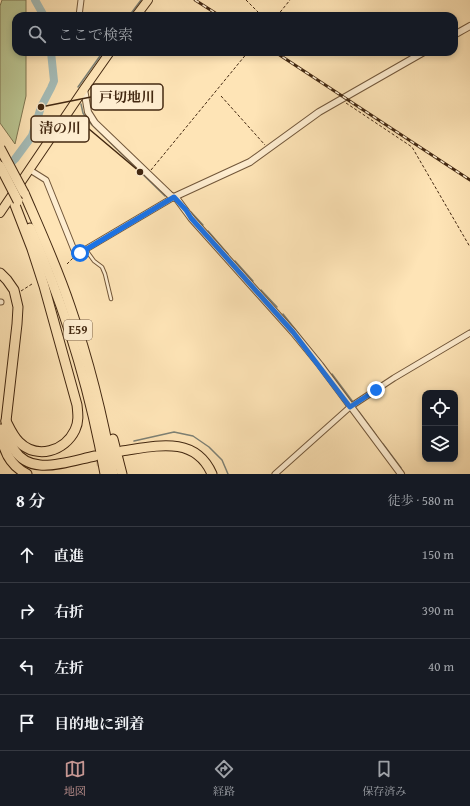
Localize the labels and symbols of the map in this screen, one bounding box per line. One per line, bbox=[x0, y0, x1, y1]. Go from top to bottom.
callout: 戸切地川 bbox=[91, 84, 163, 110]
text: 戸切地川 bbox=[99, 87, 155, 107]
callout: 清の川 bbox=[31, 116, 89, 142]
text: 清の川 bbox=[39, 118, 81, 138]
route start bbox=[71, 244, 89, 262]
road number: E59 bbox=[64, 320, 92, 340]
route end bbox=[367, 381, 385, 399]

